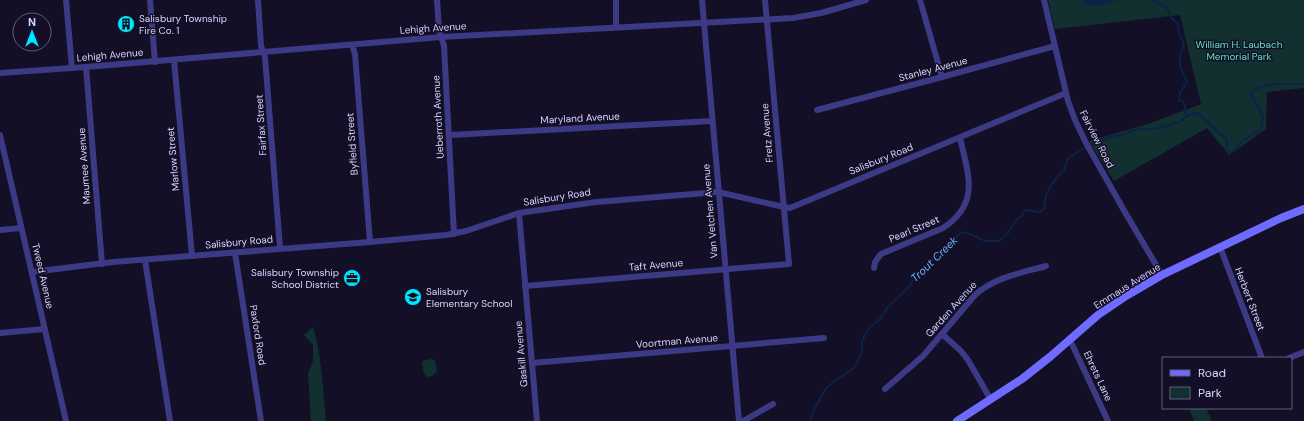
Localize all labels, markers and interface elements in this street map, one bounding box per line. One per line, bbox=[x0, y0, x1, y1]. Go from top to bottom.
north arrow bbox=[12, 12, 52, 52]
place label: Salisbury Township Fire Co. 1 bbox=[139, 12, 227, 37]
building icon: Salisbury Township Fire Co. 1 bbox=[116, 14, 136, 34]
text: N bbox=[28, 15, 36, 29]
street label: Lehigh Avenue bbox=[399, 19, 467, 37]
park label: William H. Laubach Memorial Park bbox=[1195, 38, 1283, 63]
street label: Lehigh Avenue bbox=[76, 46, 144, 64]
street label: Stanley Avenue bbox=[897, 53, 969, 84]
street label: Ueberroth Avenue bbox=[429, 75, 447, 159]
street label: Fairfax Street bbox=[252, 94, 270, 156]
street label: Fretz Avenue bbox=[758, 102, 776, 163]
street label: Fairview Road bbox=[1077, 108, 1117, 170]
street label: Maryland Avenue bbox=[540, 109, 620, 127]
street label: Byfield Street bbox=[343, 112, 361, 176]
street label: Marlow Street bbox=[164, 126, 182, 192]
street label: Maumee Avenue bbox=[75, 127, 93, 205]
street label: Salisbury Road bbox=[847, 140, 915, 178]
street label: Van Vetchen Avenue bbox=[699, 163, 721, 259]
street label: Salisbury Road bbox=[522, 185, 592, 209]
street label: Pearl Street bbox=[887, 213, 941, 245]
street label: Salisbury Road bbox=[205, 233, 273, 251]
water label: Trout Creek bbox=[908, 233, 961, 285]
street label: Tweed Avenue bbox=[29, 242, 57, 310]
street label: Taft Avenue bbox=[628, 256, 684, 274]
street label: Emmaus Avenue bbox=[1091, 260, 1163, 312]
place label: Salisbury Township School District bbox=[251, 266, 339, 291]
street label: Herbert Street bbox=[1232, 266, 1268, 333]
office icon: Salisbury Township School District bbox=[342, 268, 362, 288]
street label: Garden Avenue bbox=[922, 278, 980, 340]
place label: Salisbury Elementary School bbox=[426, 285, 513, 310]
school or university icon: Salisbury Elementary School bbox=[403, 287, 423, 307]
street label: Paxford Road bbox=[247, 304, 269, 366]
street label: Gaskill Avenue bbox=[512, 320, 530, 388]
street label: Voortman Avenue bbox=[635, 331, 719, 351]
street label: Ehrets Lane bbox=[1081, 349, 1115, 404]
legend bbox=[1162, 357, 1292, 409]
text: Road bbox=[1198, 365, 1226, 381]
text: Park bbox=[1198, 385, 1222, 401]

